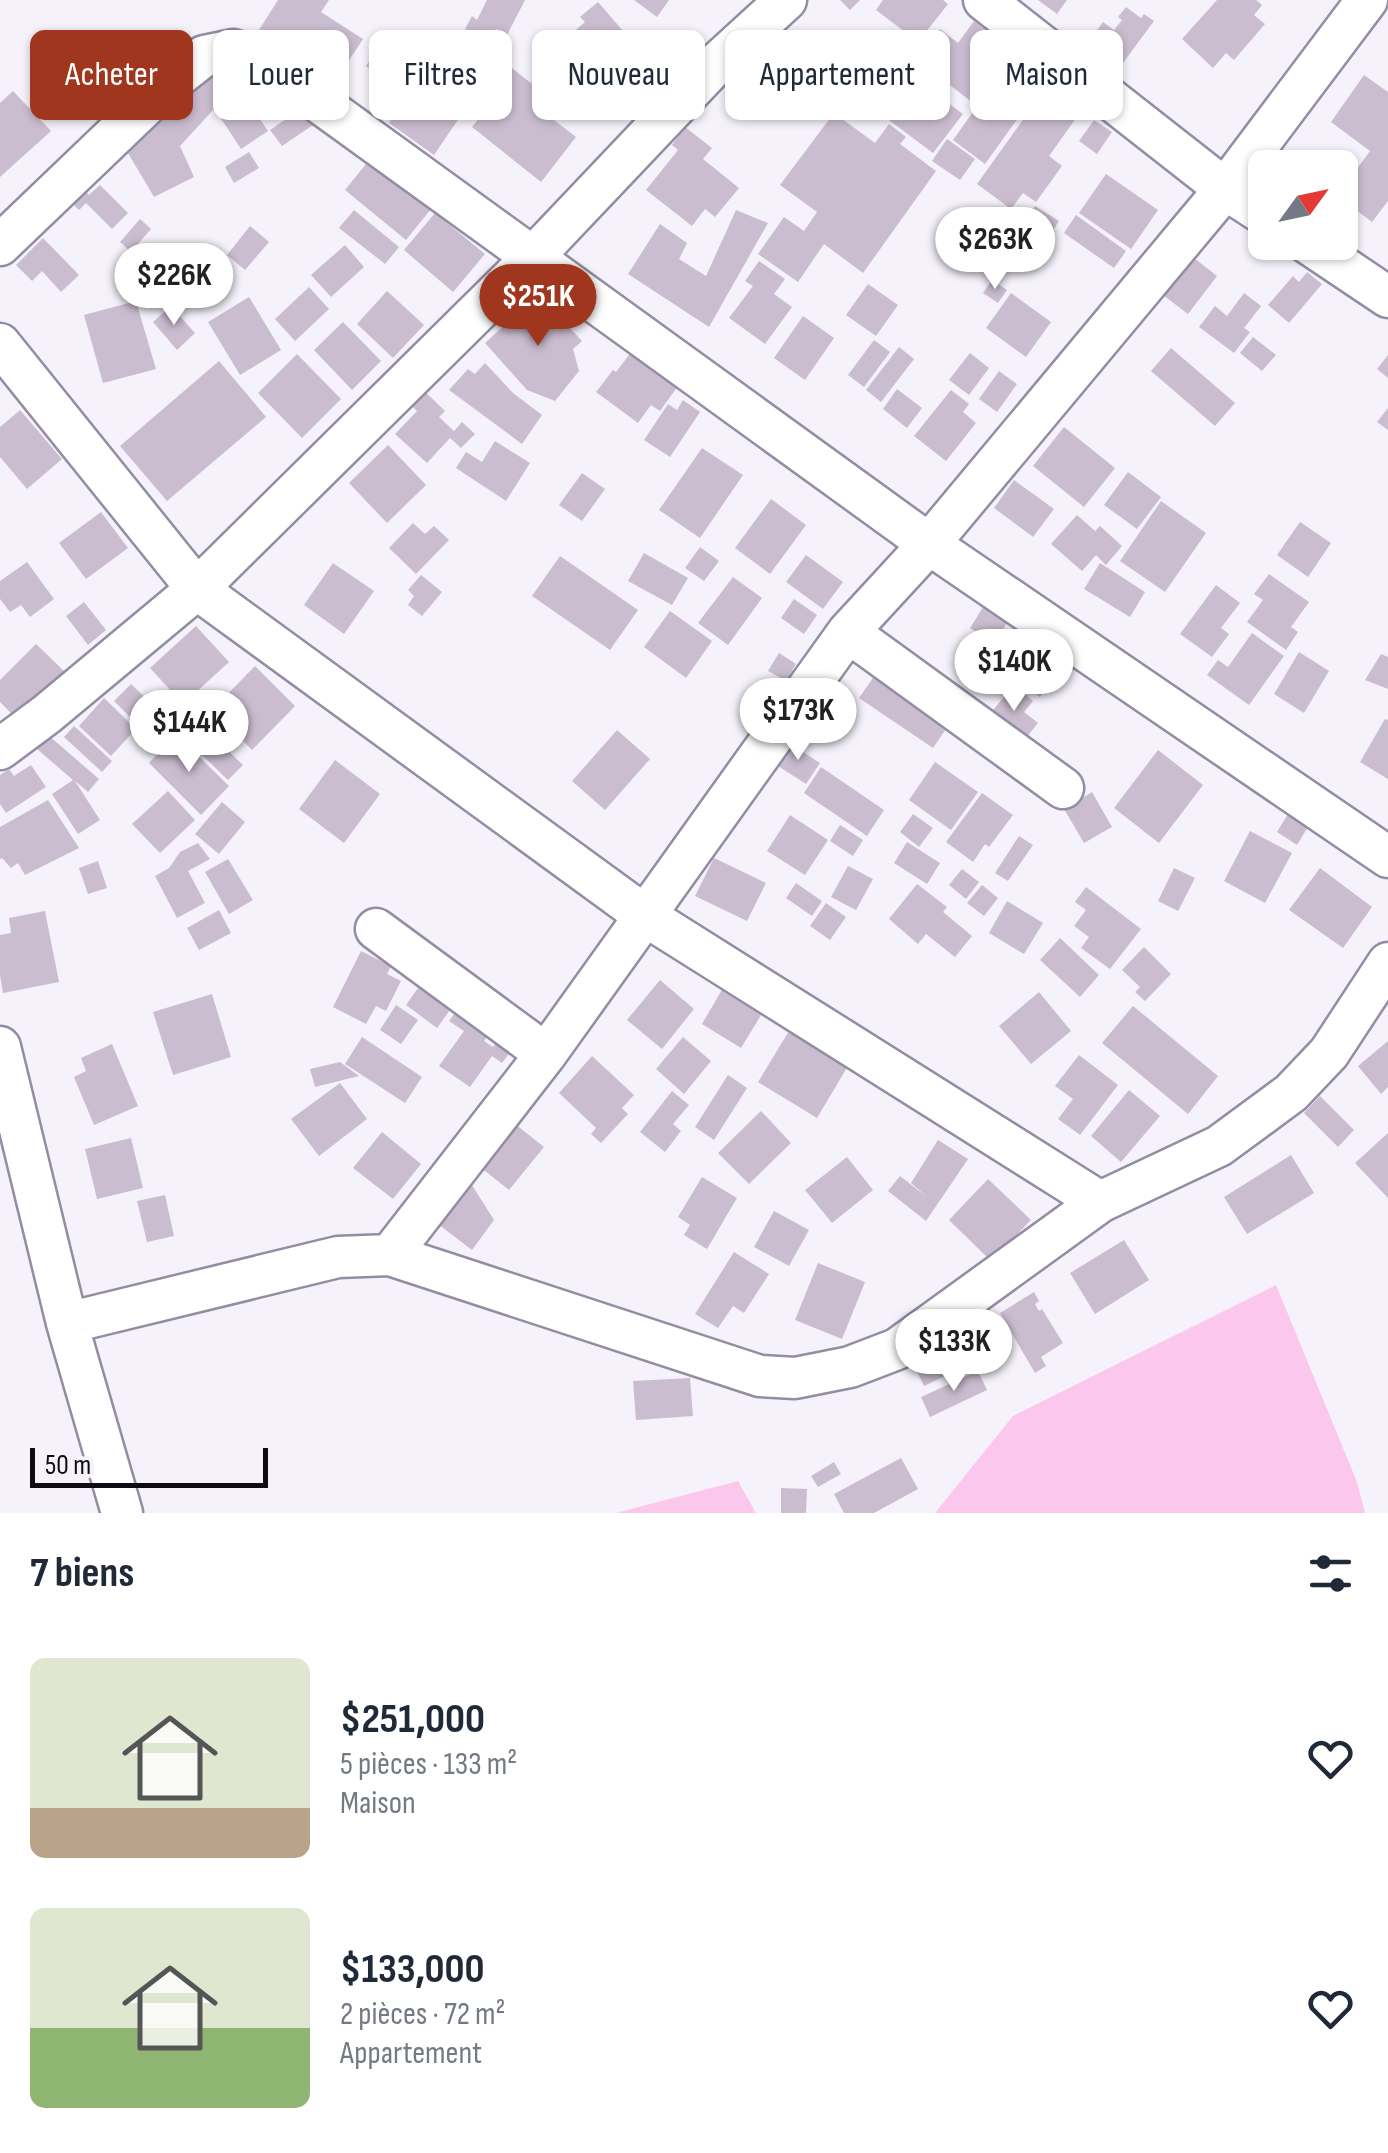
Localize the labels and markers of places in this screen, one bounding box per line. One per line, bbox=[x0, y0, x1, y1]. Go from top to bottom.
pin: $263K bbox=[925, 207, 1065, 292]
pin: $226K bbox=[104, 243, 244, 328]
pin: $251K bbox=[468, 264, 608, 349]
pin: $140K bbox=[944, 629, 1084, 714]
pin: $173K bbox=[728, 678, 868, 763]
pin: $144K bbox=[119, 690, 259, 775]
pin: $133K bbox=[884, 1309, 1024, 1394]

